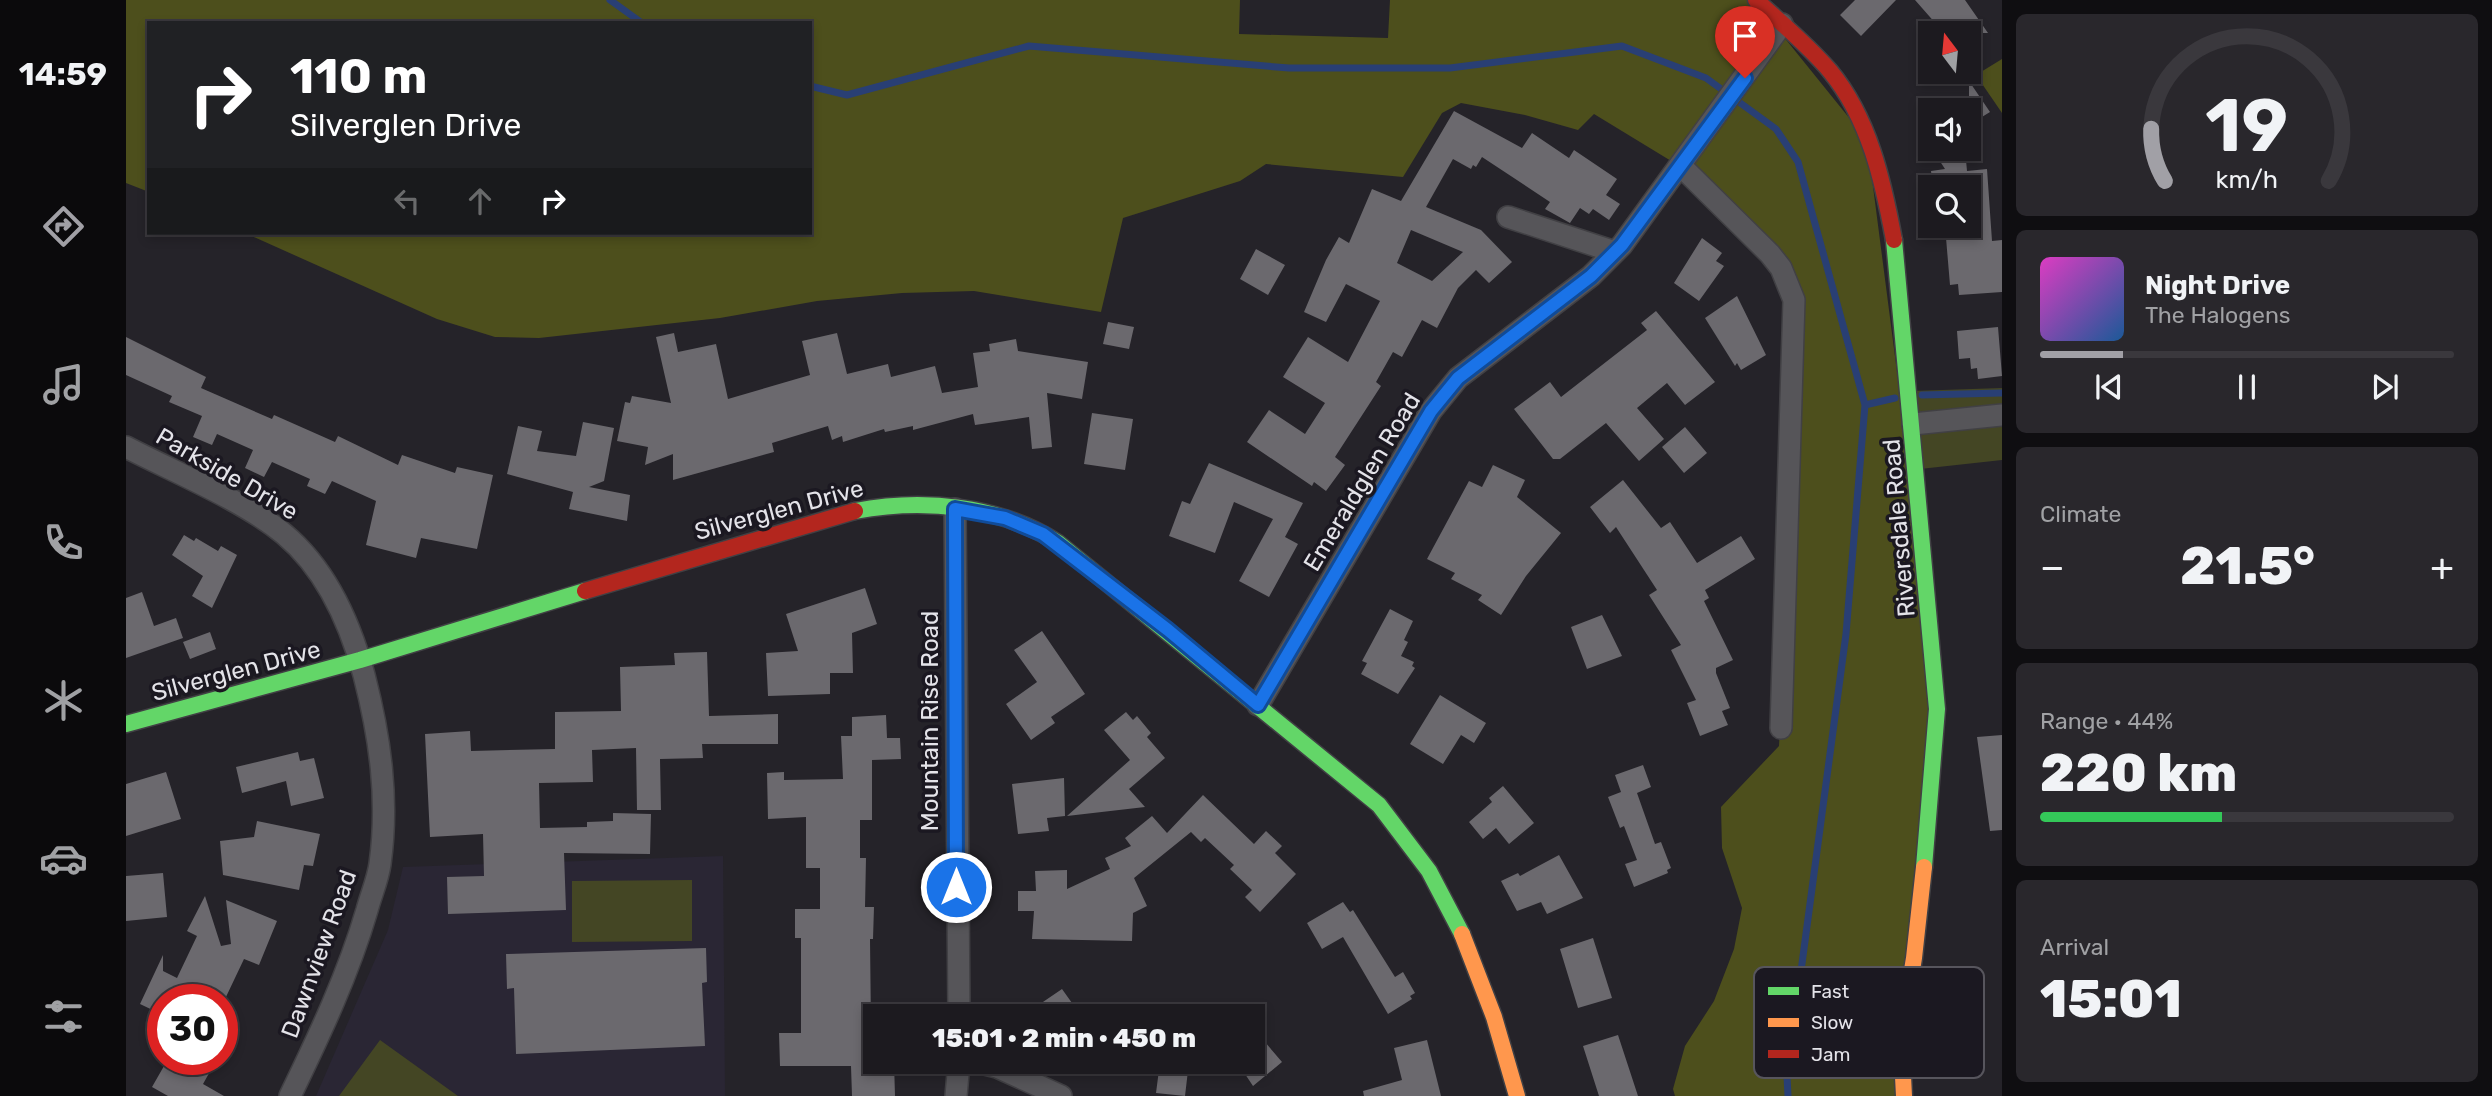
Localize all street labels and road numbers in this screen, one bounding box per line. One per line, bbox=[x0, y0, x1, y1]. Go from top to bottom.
street label: Emeraldglen Road bbox=[1298, 388, 1426, 576]
street label: Parkside Drive bbox=[151, 422, 303, 526]
street label: Riversdale Road bbox=[1877, 438, 1921, 618]
street label: Silverglen Drive bbox=[692, 474, 866, 546]
street label: Mountain Rise Road bbox=[916, 611, 944, 831]
street label: Silverglen Drive bbox=[149, 635, 323, 707]
street label: Dawnview Road bbox=[276, 866, 362, 1042]

